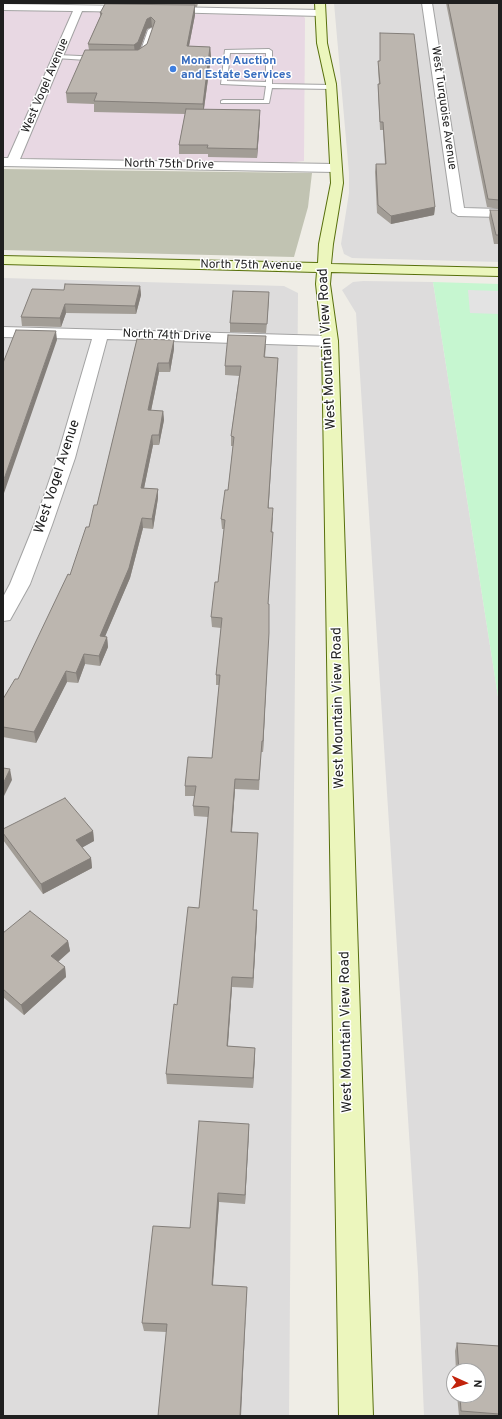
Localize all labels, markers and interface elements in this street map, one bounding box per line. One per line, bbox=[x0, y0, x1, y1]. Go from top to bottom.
street label: West Vogel Avenue bbox=[19, 36, 73, 136]
street label: West Turquoise Avenue bbox=[427, 45, 459, 171]
place label: Monarch Auction and Estate Services bbox=[181, 55, 291, 83]
marker: Monarch Auction and Estate Services bbox=[168, 64, 178, 74]
street label: North 75th Drive bbox=[124, 157, 214, 173]
street label: North 75th Avenue bbox=[200, 258, 302, 274]
street label: West Mountain View Road bbox=[315, 268, 341, 430]
street label: North 74th Drive bbox=[122, 327, 212, 345]
street label: West Vogel Avenue bbox=[32, 418, 84, 536]
street label: West Mountain View Road bbox=[329, 627, 349, 789]
street label: West Mountain View Road bbox=[337, 951, 357, 1113]
north arrow bbox=[446, 1363, 486, 1403]
text: N bbox=[470, 1379, 484, 1388]

